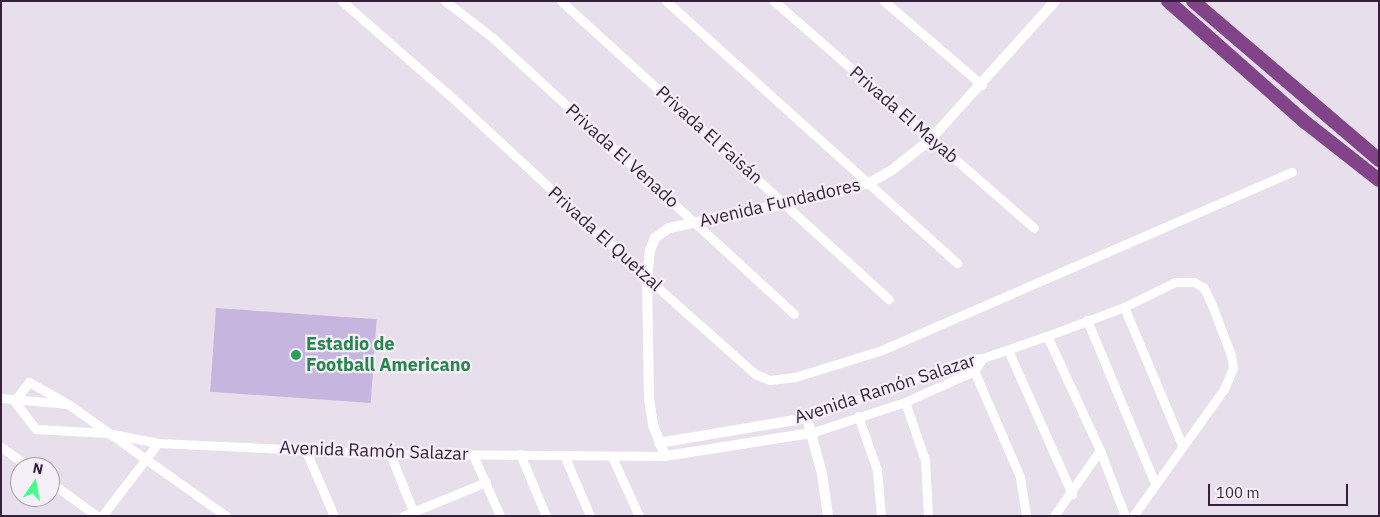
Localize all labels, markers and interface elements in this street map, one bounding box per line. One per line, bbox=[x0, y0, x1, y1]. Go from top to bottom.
street label: Privada El Mayab bbox=[845, 62, 963, 168]
street label: Privada El Faisán bbox=[651, 81, 767, 189]
street label: Privada El Venado bbox=[561, 100, 683, 212]
street label: Avenida Fundadores bbox=[697, 174, 863, 232]
street label: Privada El Quetzal bbox=[543, 182, 667, 296]
place label: Estadio de Football Americano bbox=[306, 334, 471, 376]
marker: Estadio de Football Americano bbox=[290, 349, 302, 361]
street label: Avenida Ramón Salazar bbox=[792, 350, 978, 428]
street label: Avenida Ramón Salazar bbox=[279, 437, 469, 465]
north arrow bbox=[10, 457, 60, 507]
text: N bbox=[31, 458, 45, 478]
scale bar bbox=[1210, 474, 1350, 506]
text: 100 m bbox=[1216, 483, 1260, 502]

